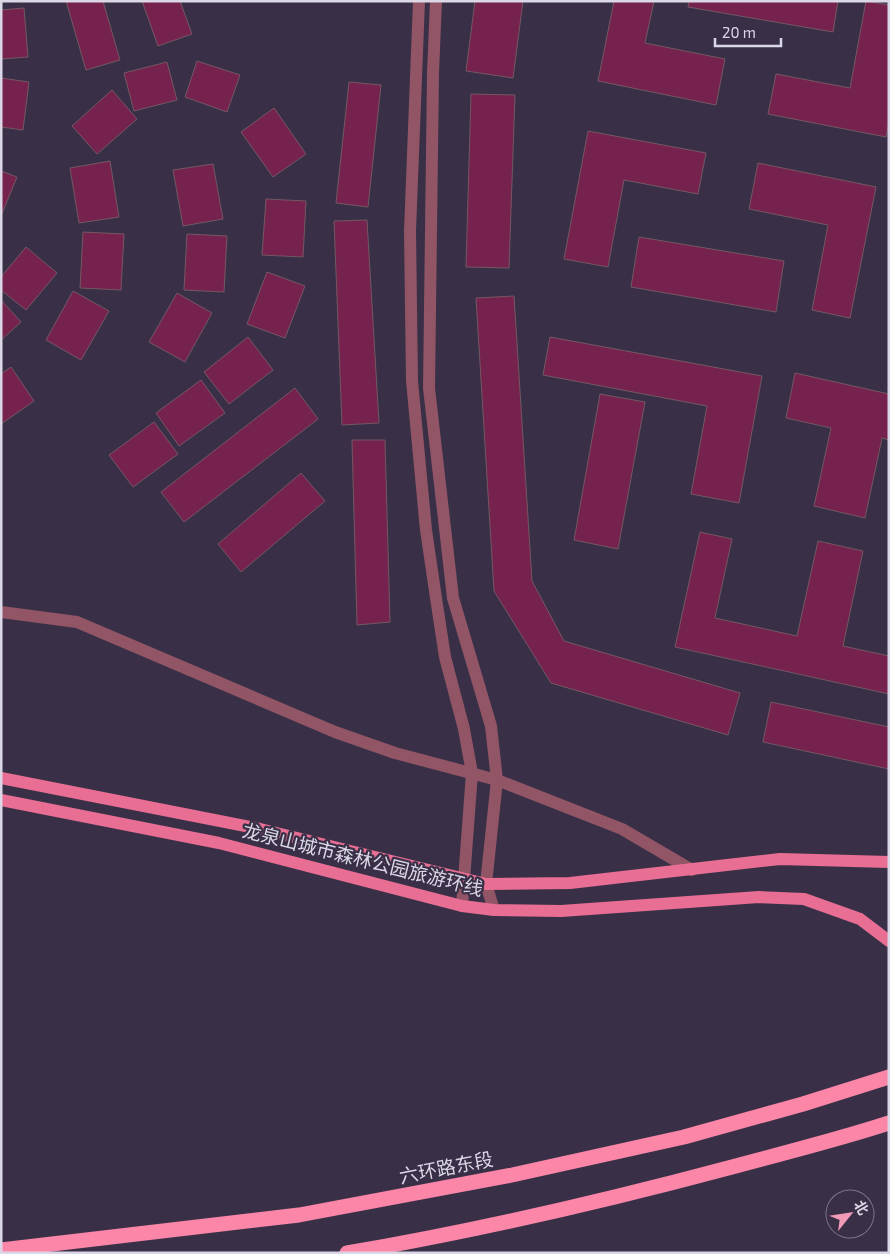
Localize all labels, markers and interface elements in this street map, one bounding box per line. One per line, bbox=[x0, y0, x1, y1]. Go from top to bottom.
scale bar bbox=[715, 15, 781, 47]
text: 20 m bbox=[722, 23, 756, 41]
street label: 龙泉山城市森林公园旅游环线 bbox=[240, 818, 486, 900]
street label: 六环路东段 bbox=[397, 1147, 495, 1187]
north arrow bbox=[825, 1189, 875, 1239]
text: 北 bbox=[851, 1197, 873, 1218]

